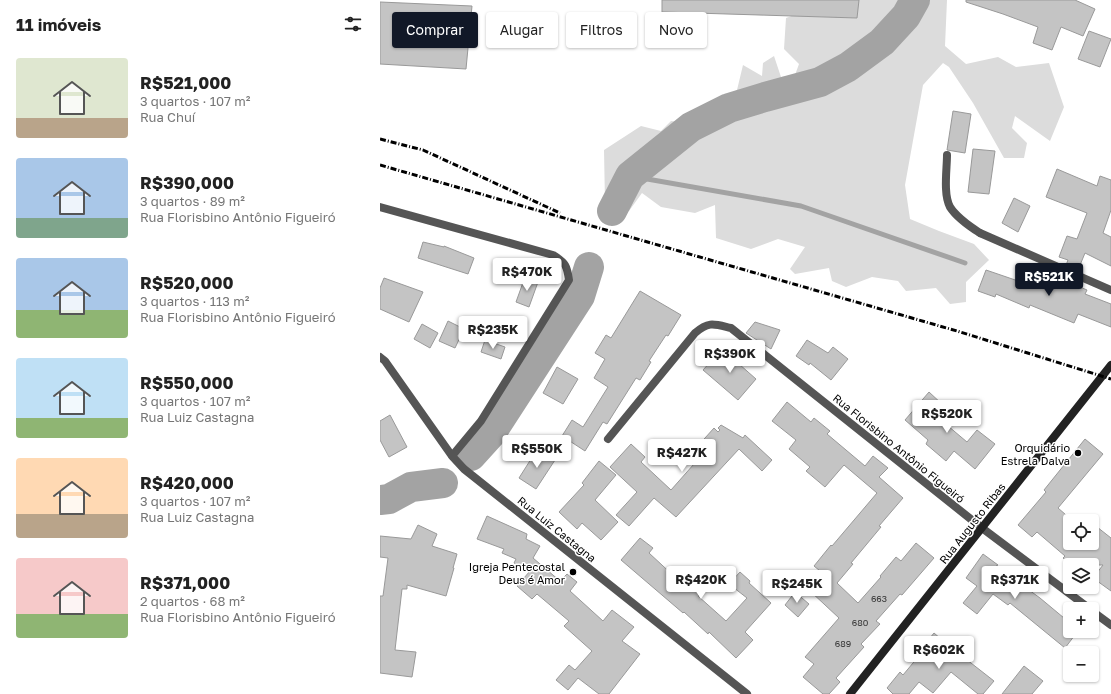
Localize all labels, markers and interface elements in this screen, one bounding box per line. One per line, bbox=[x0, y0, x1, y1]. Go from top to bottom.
chip: Comprar bbox=[392, 12, 478, 48]
chip: Alugar bbox=[486, 12, 558, 48]
chip: Filtros bbox=[566, 12, 637, 48]
chip: Novo bbox=[645, 12, 707, 48]
icon: filters bbox=[342, 13, 364, 35]
text: 11 imóveis bbox=[16, 14, 101, 35]
text: R$521,000 bbox=[140, 72, 231, 93]
icon: home bbox=[48, 74, 96, 122]
text: 3 quartos · 107 m² bbox=[140, 93, 250, 109]
text: Rua Chuí bbox=[140, 109, 195, 125]
text: R$390,000 bbox=[140, 172, 234, 193]
icon: home bbox=[48, 174, 96, 222]
text: 3 quartos · 89 m² bbox=[140, 193, 245, 209]
text: Rua Florisbino Antônio Figueiró bbox=[140, 209, 336, 225]
pin: R$470K bbox=[494, 258, 560, 292]
text: R$470K bbox=[502, 263, 552, 279]
pin: R$521K bbox=[1016, 263, 1082, 297]
text: R$521K bbox=[1024, 268, 1074, 284]
text: R$520,000 bbox=[140, 272, 234, 293]
icon: home bbox=[48, 274, 96, 322]
text: 3 quartos · 113 m² bbox=[140, 293, 249, 309]
text: Rua Florisbino Antônio Figueiró bbox=[140, 309, 336, 325]
pin: R$235K bbox=[460, 316, 526, 350]
text: R$235K bbox=[468, 321, 518, 337]
pin: R$390K bbox=[697, 340, 763, 374]
text: R$390K bbox=[704, 345, 756, 361]
text: R$550,000 bbox=[140, 372, 234, 393]
icon: home bbox=[48, 374, 96, 422]
street label: Rua Florisbino Antônio Figueiró bbox=[831, 391, 968, 505]
text: 3 quartos · 107 m² bbox=[140, 393, 250, 409]
pin: R$520K bbox=[914, 400, 980, 434]
text: R$520K bbox=[921, 405, 973, 421]
text: Rua Luiz Castagna bbox=[140, 409, 254, 425]
pin: R$550K bbox=[504, 435, 570, 469]
pin: R$427K bbox=[649, 439, 715, 473]
text: R$550K bbox=[511, 440, 563, 456]
place label: Orquidário Estrela Dalva bbox=[1001, 441, 1070, 467]
text: R$427K bbox=[657, 444, 707, 460]
marker: Orquidário Estrela Dalva bbox=[1073, 448, 1083, 458]
text: R$420,000 bbox=[140, 472, 234, 493]
icon: home bbox=[48, 474, 96, 522]
street label: Rua Augusto Ribas bbox=[936, 480, 1008, 566]
text: 3 quartos · 107 m² bbox=[140, 493, 250, 509]
street label: Rua Luiz Castagna bbox=[515, 493, 599, 565]
text: Rua Luiz Castagna bbox=[140, 509, 254, 525]
map controls bbox=[1063, 514, 1099, 682]
button: locate bbox=[1063, 514, 1099, 550]
button: layers bbox=[1063, 558, 1099, 594]
place label: Igreja Pentecostal Deus é Amor bbox=[469, 560, 566, 586]
pin: R$420K bbox=[668, 566, 734, 600]
pin: R$371K bbox=[982, 566, 1048, 600]
marker: Igreja Pentecostal Deus é Amor bbox=[568, 567, 578, 577]
pin: R$245K bbox=[764, 570, 830, 604]
text: R$420K bbox=[675, 571, 727, 587]
text: R$371K bbox=[991, 571, 1039, 587]
text: R$371,000 bbox=[140, 572, 230, 593]
icon: home bbox=[48, 574, 96, 622]
text: R$245K bbox=[771, 575, 823, 591]
text: 2 quartos · 68 m² bbox=[140, 593, 245, 609]
house number: 663 bbox=[871, 593, 887, 604]
button: + bbox=[1063, 602, 1099, 638]
text: Rua Florisbino Antônio Figueiró bbox=[140, 609, 336, 625]
house number: 680 bbox=[852, 617, 869, 628]
pin: R$602K bbox=[906, 636, 972, 670]
house number: 689 bbox=[835, 638, 851, 649]
text: R$602K bbox=[913, 641, 965, 657]
button: − bbox=[1063, 646, 1099, 682]

